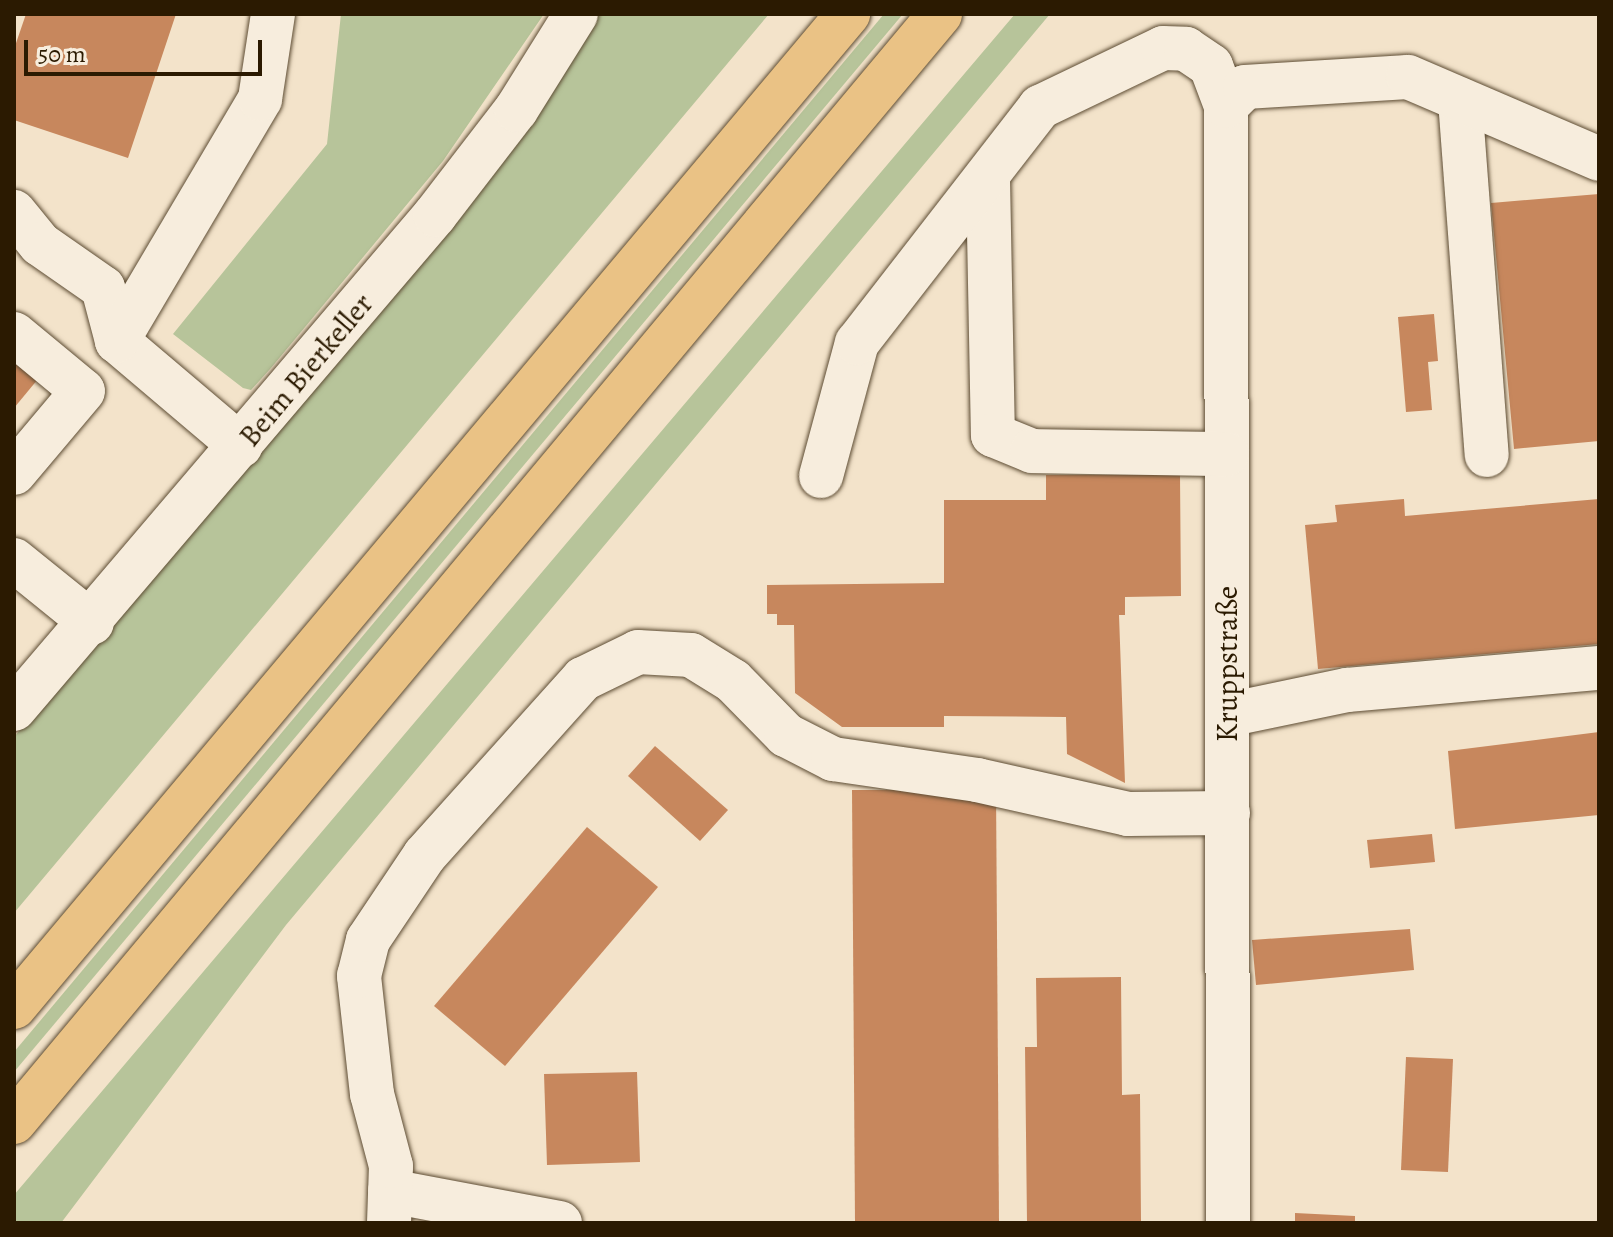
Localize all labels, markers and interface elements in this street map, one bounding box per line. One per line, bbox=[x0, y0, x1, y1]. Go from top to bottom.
scale bar bbox=[28, 24, 266, 74]
text: 50 m bbox=[38, 38, 86, 70]
street label: Beim Bierkeller bbox=[232, 286, 380, 454]
street label: Kruppstraße bbox=[1209, 586, 1245, 742]

